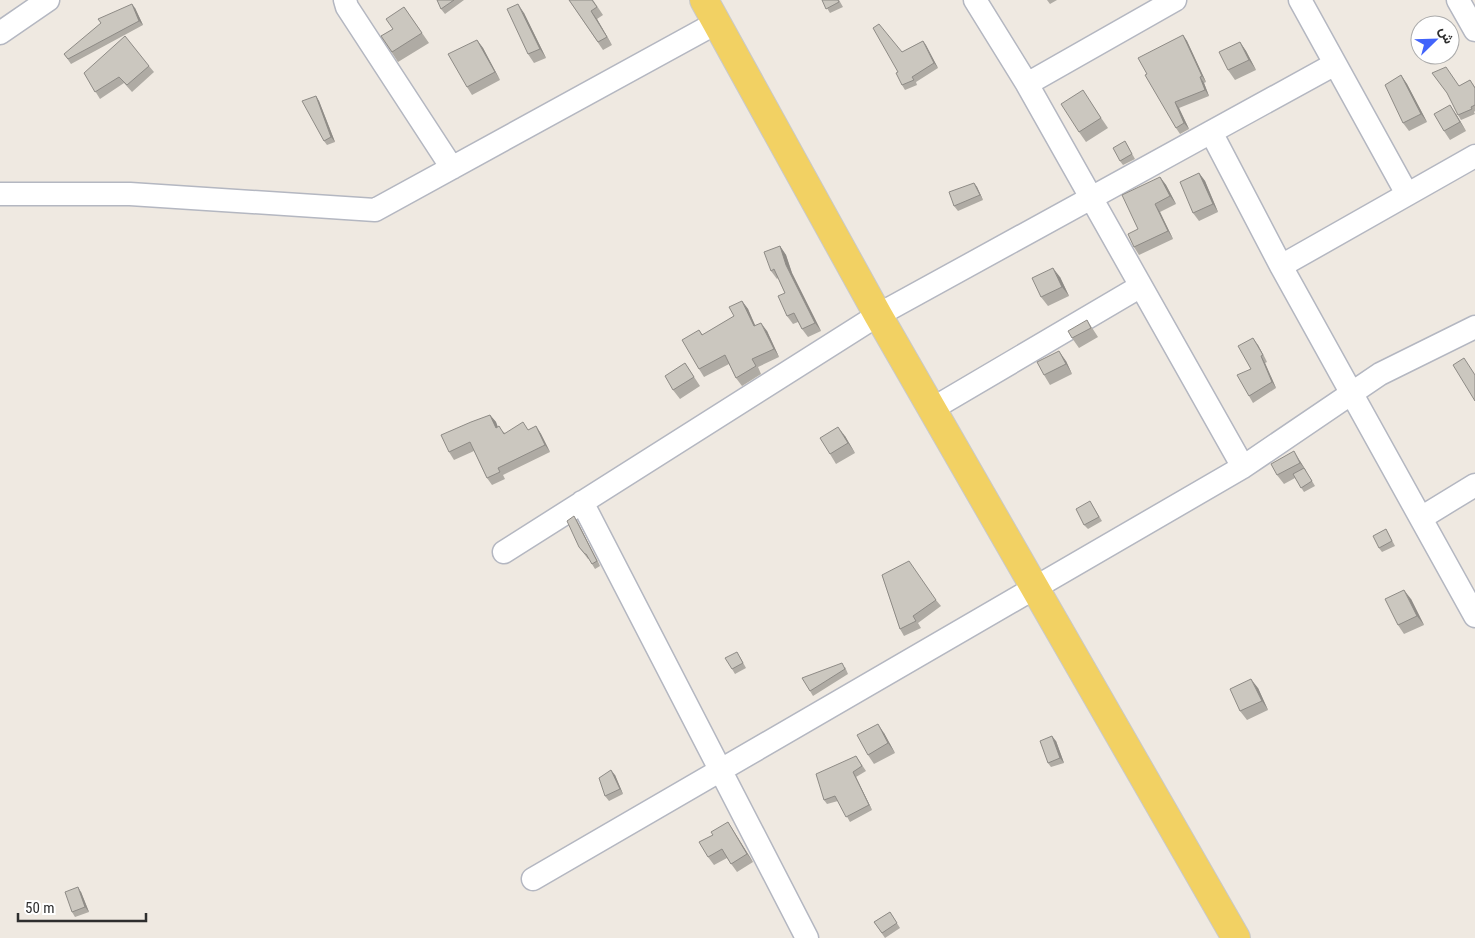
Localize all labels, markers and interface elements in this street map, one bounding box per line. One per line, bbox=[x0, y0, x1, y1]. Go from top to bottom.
north arrow bbox=[1410, 15, 1460, 65]
text: ش bbox=[1435, 24, 1458, 46]
scale bar bbox=[18, 890, 145, 922]
text: 50 m bbox=[25, 899, 55, 917]

